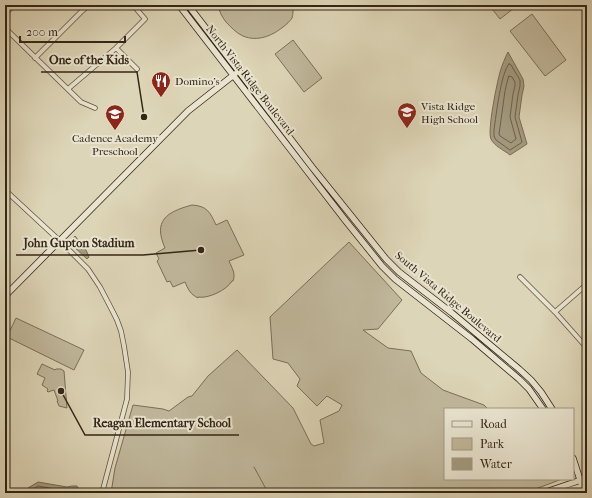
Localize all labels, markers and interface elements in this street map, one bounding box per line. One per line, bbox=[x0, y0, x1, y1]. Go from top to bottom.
scale bar bbox=[20, 18, 125, 44]
street label: North Vista Ridge Boulevard bbox=[203, 23, 297, 138]
text: 200 m bbox=[26, 25, 58, 39]
callout: One of the Kids bbox=[41, 48, 137, 72]
text: One of the Kids bbox=[49, 53, 130, 67]
restaurant icon: Domino's bbox=[150, 70, 172, 98]
place label: Domino's bbox=[175, 75, 220, 88]
place label: Vista Ridge High School bbox=[420, 100, 478, 126]
school or university icon: Vista Ridge High School bbox=[396, 101, 418, 129]
school or university icon: Cadence Academy Preschool bbox=[104, 103, 126, 131]
place label: Cadence Academy Preschool bbox=[72, 132, 159, 158]
callout: John Gupton Stadium bbox=[16, 231, 143, 255]
text: John Gupton Stadium bbox=[22, 236, 135, 251]
street label: South Vista Ridge Boulevard bbox=[392, 249, 505, 346]
legend bbox=[444, 408, 574, 480]
callout: Reagan Elementary School bbox=[85, 411, 239, 435]
text: Reagan Elementary School bbox=[93, 416, 232, 431]
text: Road bbox=[480, 417, 507, 431]
text: Park bbox=[480, 437, 505, 451]
text: Water bbox=[479, 457, 513, 471]

